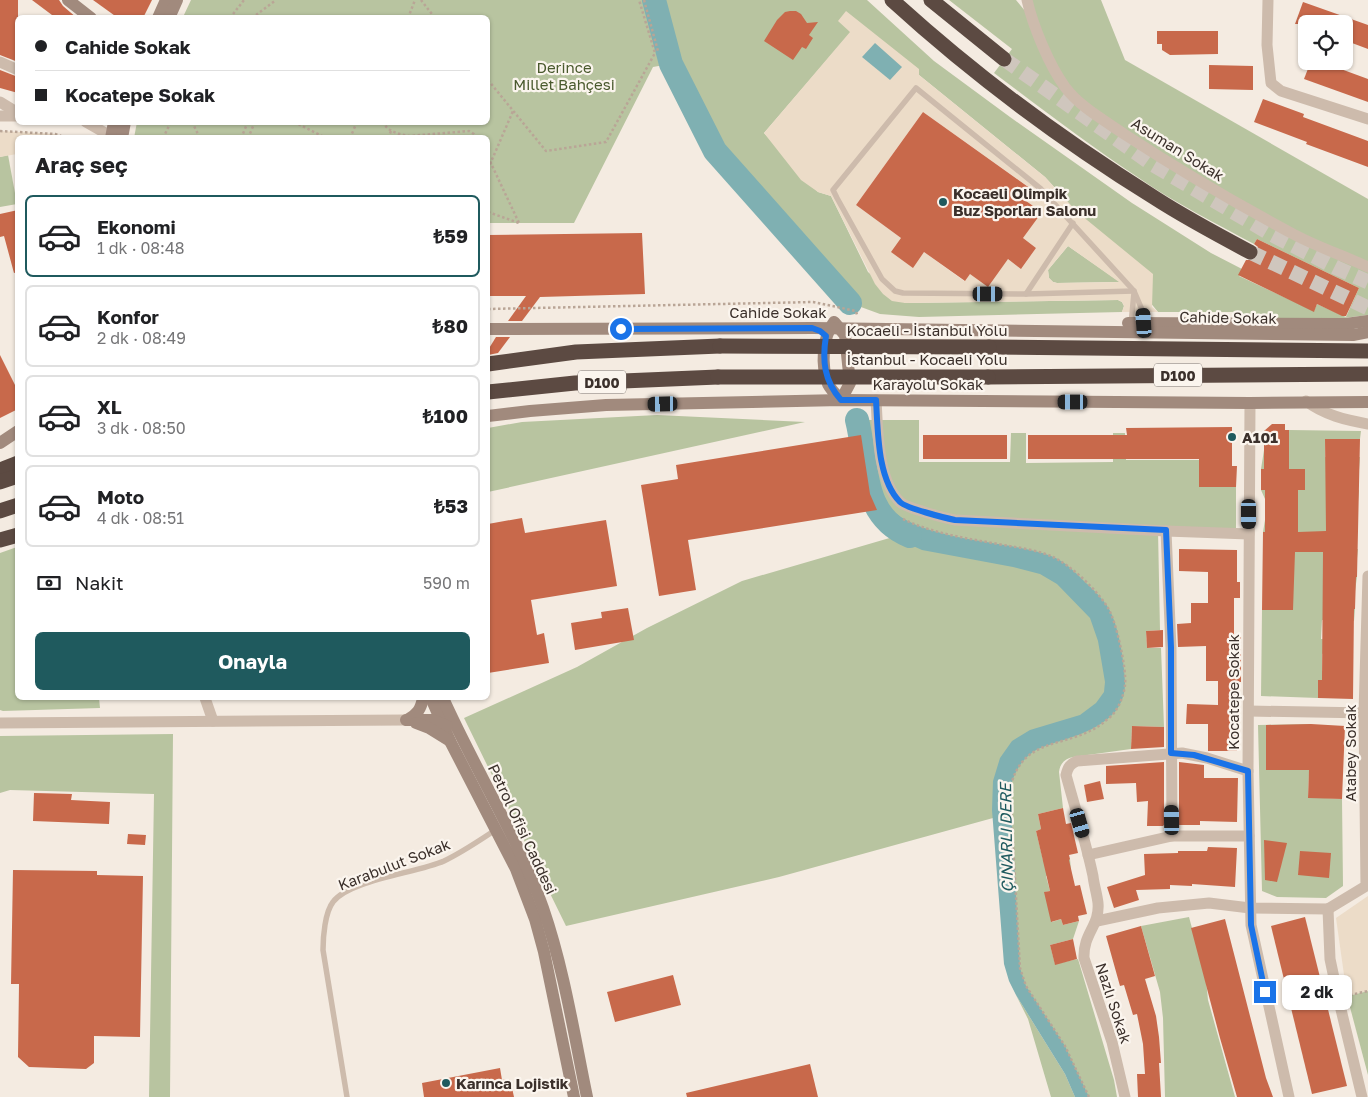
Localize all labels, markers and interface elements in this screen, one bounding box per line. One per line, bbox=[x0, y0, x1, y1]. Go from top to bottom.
map controls bbox=[1298, 15, 1353, 70]
button: locate bbox=[1298, 15, 1353, 70]
text: Cahide Sokak bbox=[65, 35, 191, 58]
park label: Derince Millet Bahçesi bbox=[513, 58, 615, 93]
text: Kocatepe Sokak bbox=[65, 83, 215, 106]
street label: Asuman Sokak bbox=[1128, 113, 1228, 185]
text: Araç seç bbox=[35, 151, 128, 178]
place label: Kocaeli Olimpik Buz Sporları Salonu bbox=[953, 184, 1096, 219]
marker: Kocaeli Olimpik Buz Sporları Salonu bbox=[937, 196, 949, 208]
icon: car bbox=[37, 214, 82, 259]
text: Ekonomi bbox=[97, 215, 176, 238]
text: ₺59 bbox=[433, 224, 468, 247]
text: 1 dk · 08:48 bbox=[97, 238, 184, 258]
car bbox=[973, 287, 1003, 302]
street label: Cahide Sokak bbox=[729, 303, 827, 321]
icon: car bbox=[37, 304, 82, 349]
text: Konfor bbox=[97, 305, 159, 328]
street label: Cahide Sokak bbox=[1179, 307, 1277, 327]
car bbox=[1135, 308, 1152, 338]
text: ₺80 bbox=[433, 314, 468, 337]
route start bbox=[610, 318, 632, 340]
street label: Kocaeli - İstanbul Yolu bbox=[847, 321, 1007, 339]
text: 2 dk · 08:49 bbox=[97, 328, 186, 348]
street label: İstanbul - Kocaeli Yolu bbox=[847, 350, 1007, 368]
road number: D100 bbox=[1154, 364, 1202, 386]
road number: D100 bbox=[578, 371, 626, 394]
street label: Karayolu Sokak bbox=[872, 375, 984, 393]
icon: car bbox=[37, 394, 82, 439]
text: XL bbox=[97, 395, 122, 418]
car bbox=[1058, 395, 1088, 410]
car bbox=[647, 396, 678, 412]
text: ₺100 bbox=[423, 404, 468, 427]
text: 3 dk · 08:50 bbox=[97, 418, 186, 438]
place label: A101 bbox=[1242, 428, 1278, 446]
marker: A101 bbox=[1226, 431, 1238, 443]
icon: car bbox=[37, 484, 82, 529]
text: Moto bbox=[97, 485, 144, 508]
text: ₺53 bbox=[434, 494, 468, 517]
car bbox=[1241, 499, 1256, 529]
text: 4 dk · 08:51 bbox=[97, 508, 184, 528]
icon: cash bbox=[35, 569, 63, 597]
text: Nakit bbox=[75, 571, 124, 594]
text: 590 m bbox=[423, 573, 470, 593]
button: Onayla bbox=[35, 632, 470, 690]
street label: Kocatepe Sokak bbox=[1224, 634, 1242, 750]
street label: Atabey Sokak bbox=[1341, 704, 1359, 802]
street label: Petrol Ofisi Caddesi bbox=[485, 761, 561, 897]
water label: ÇINARLI DERE bbox=[995, 781, 1017, 893]
car bbox=[1164, 805, 1179, 835]
car bbox=[1068, 807, 1091, 839]
street label: Karabulut Sokak bbox=[335, 834, 453, 894]
street label: Nazlı Sokak bbox=[1092, 960, 1136, 1046]
callout: 2 dk bbox=[1282, 974, 1352, 1010]
route end bbox=[1254, 981, 1276, 1003]
text: 2 dk bbox=[1301, 982, 1333, 1002]
place label: Karınca Lojistik bbox=[456, 1074, 569, 1092]
marker: Karınca Lojistik bbox=[440, 1077, 452, 1089]

